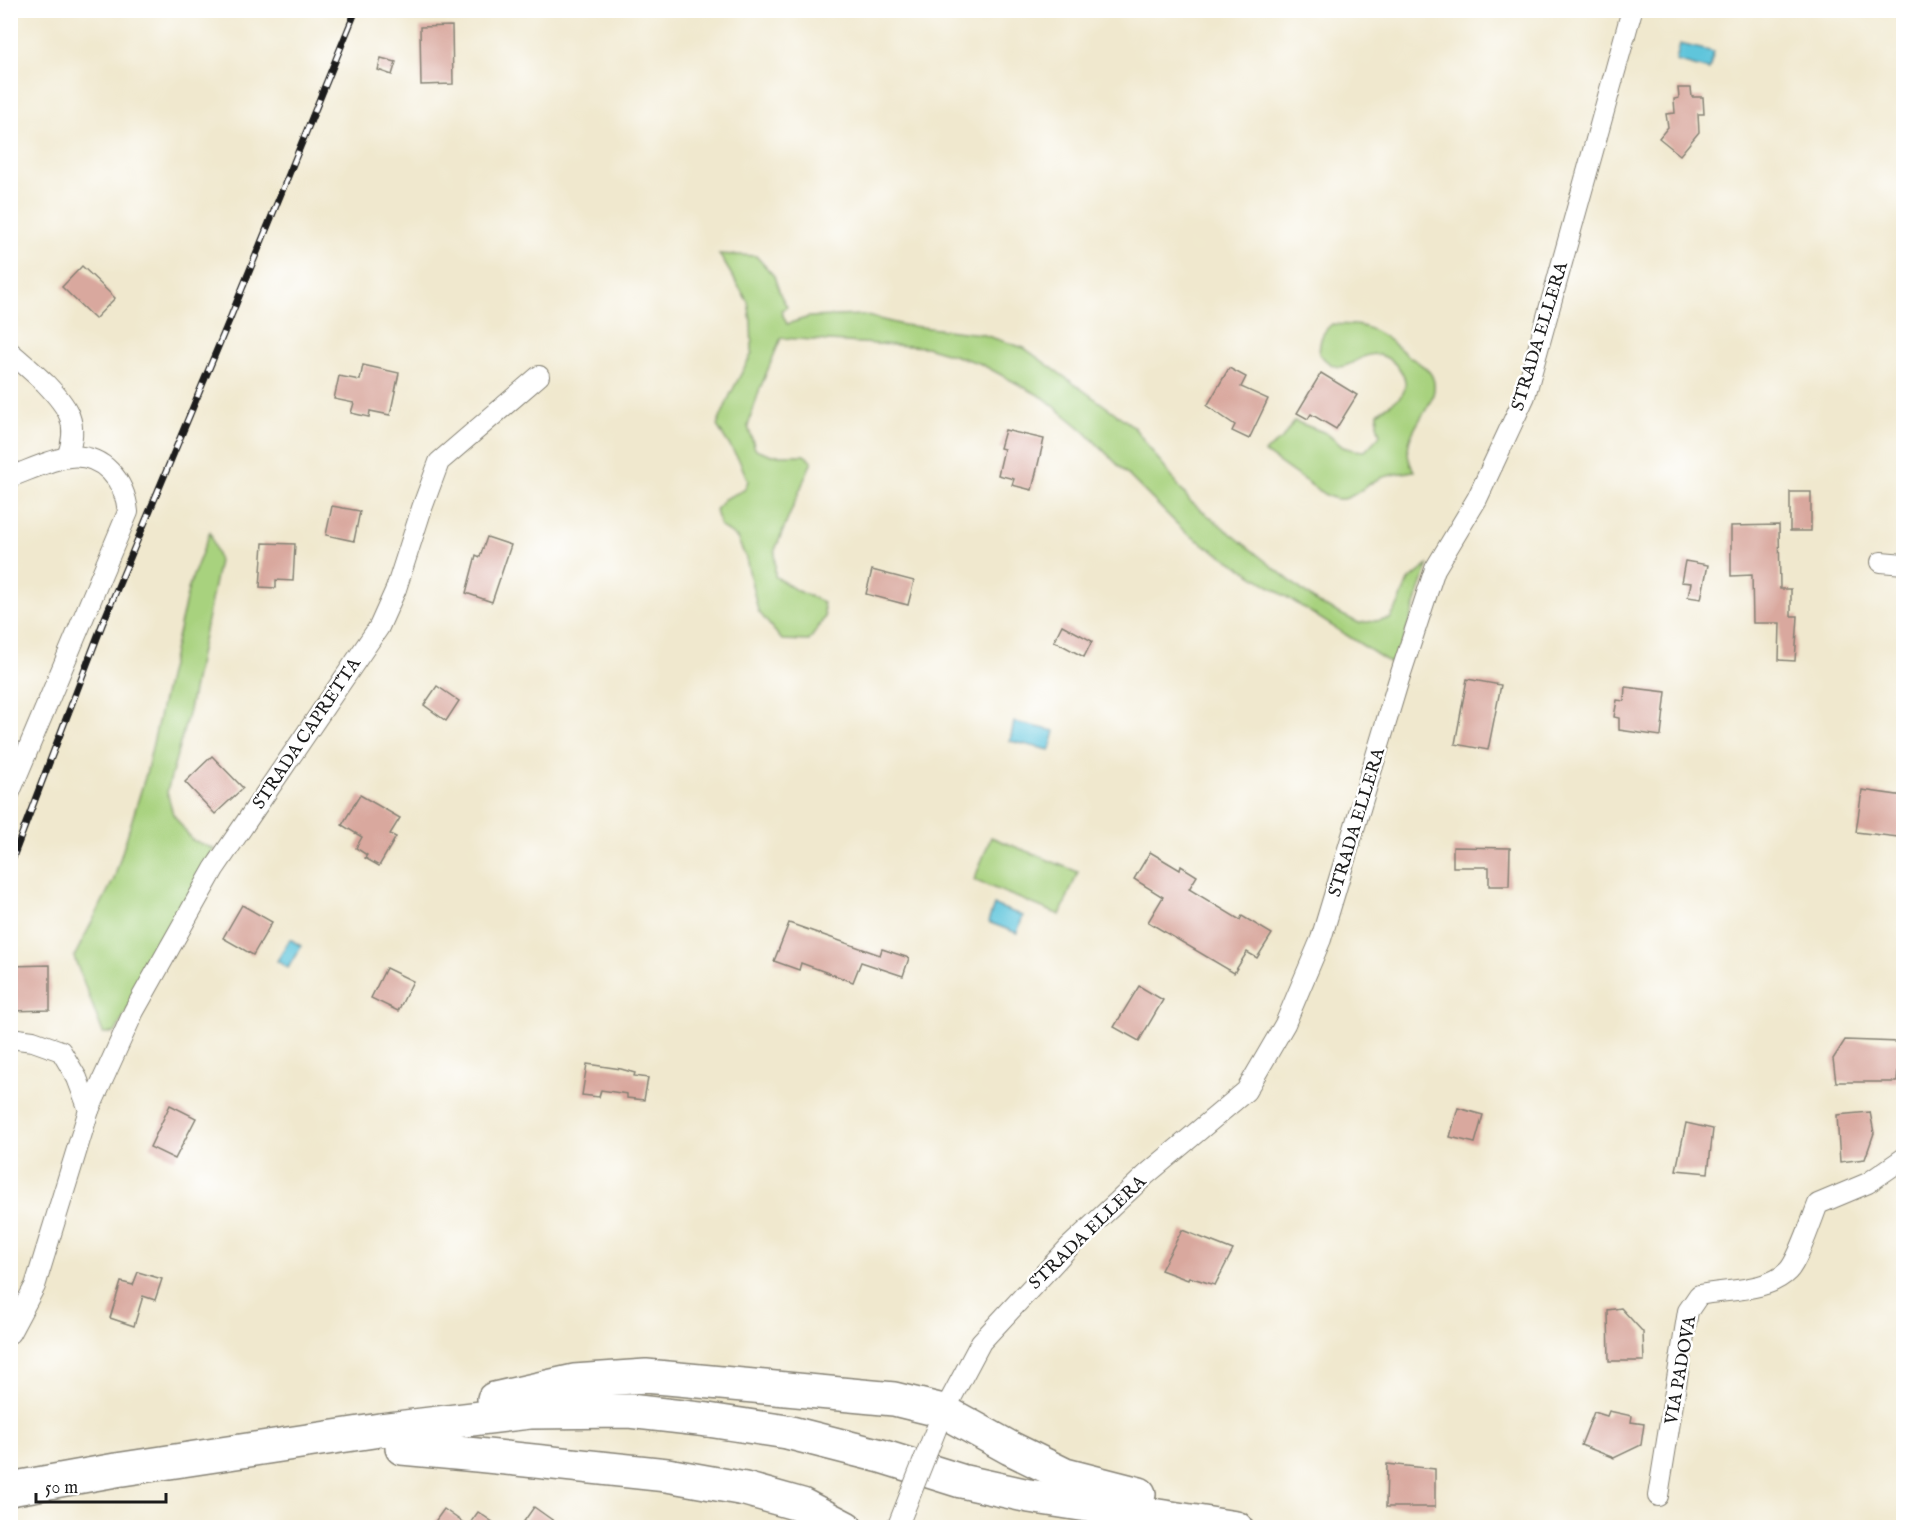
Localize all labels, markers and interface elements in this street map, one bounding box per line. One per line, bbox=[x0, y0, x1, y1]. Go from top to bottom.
street label: STRADA ELLERA bbox=[1507, 258, 1574, 414]
street label: STRADA CAPRETTA bbox=[248, 653, 367, 814]
street label: STRADA ELLERA bbox=[1324, 744, 1391, 900]
street label: STRADA ELLERA bbox=[1024, 1171, 1152, 1295]
street label: VIA PADOVA bbox=[1660, 1313, 1702, 1427]
scale bar bbox=[36, 1466, 166, 1504]
text: 50 m bbox=[45, 1477, 78, 1500]

